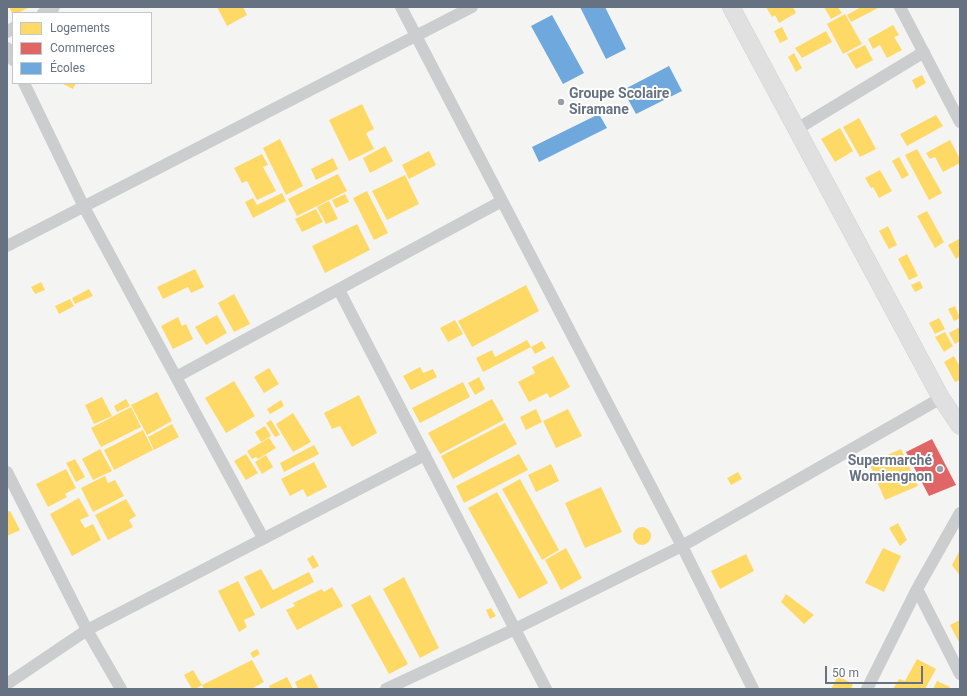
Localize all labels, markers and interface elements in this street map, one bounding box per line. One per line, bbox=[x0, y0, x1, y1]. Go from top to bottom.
legend bbox=[12, 12, 152, 84]
text: Logements bbox=[50, 21, 110, 35]
text: Commerces bbox=[50, 41, 115, 55]
text: Écoles bbox=[50, 61, 85, 75]
place label: Groupe Scolaire Siramane bbox=[569, 86, 669, 118]
marker: Groupe Scolaire Siramane bbox=[556, 97, 566, 107]
place label: Supermarché Womiengnon bbox=[848, 453, 932, 486]
marker: Supermarché Womiengnon bbox=[935, 464, 945, 474]
scale bar bbox=[827, 658, 925, 684]
text: 50 m bbox=[832, 666, 859, 680]

